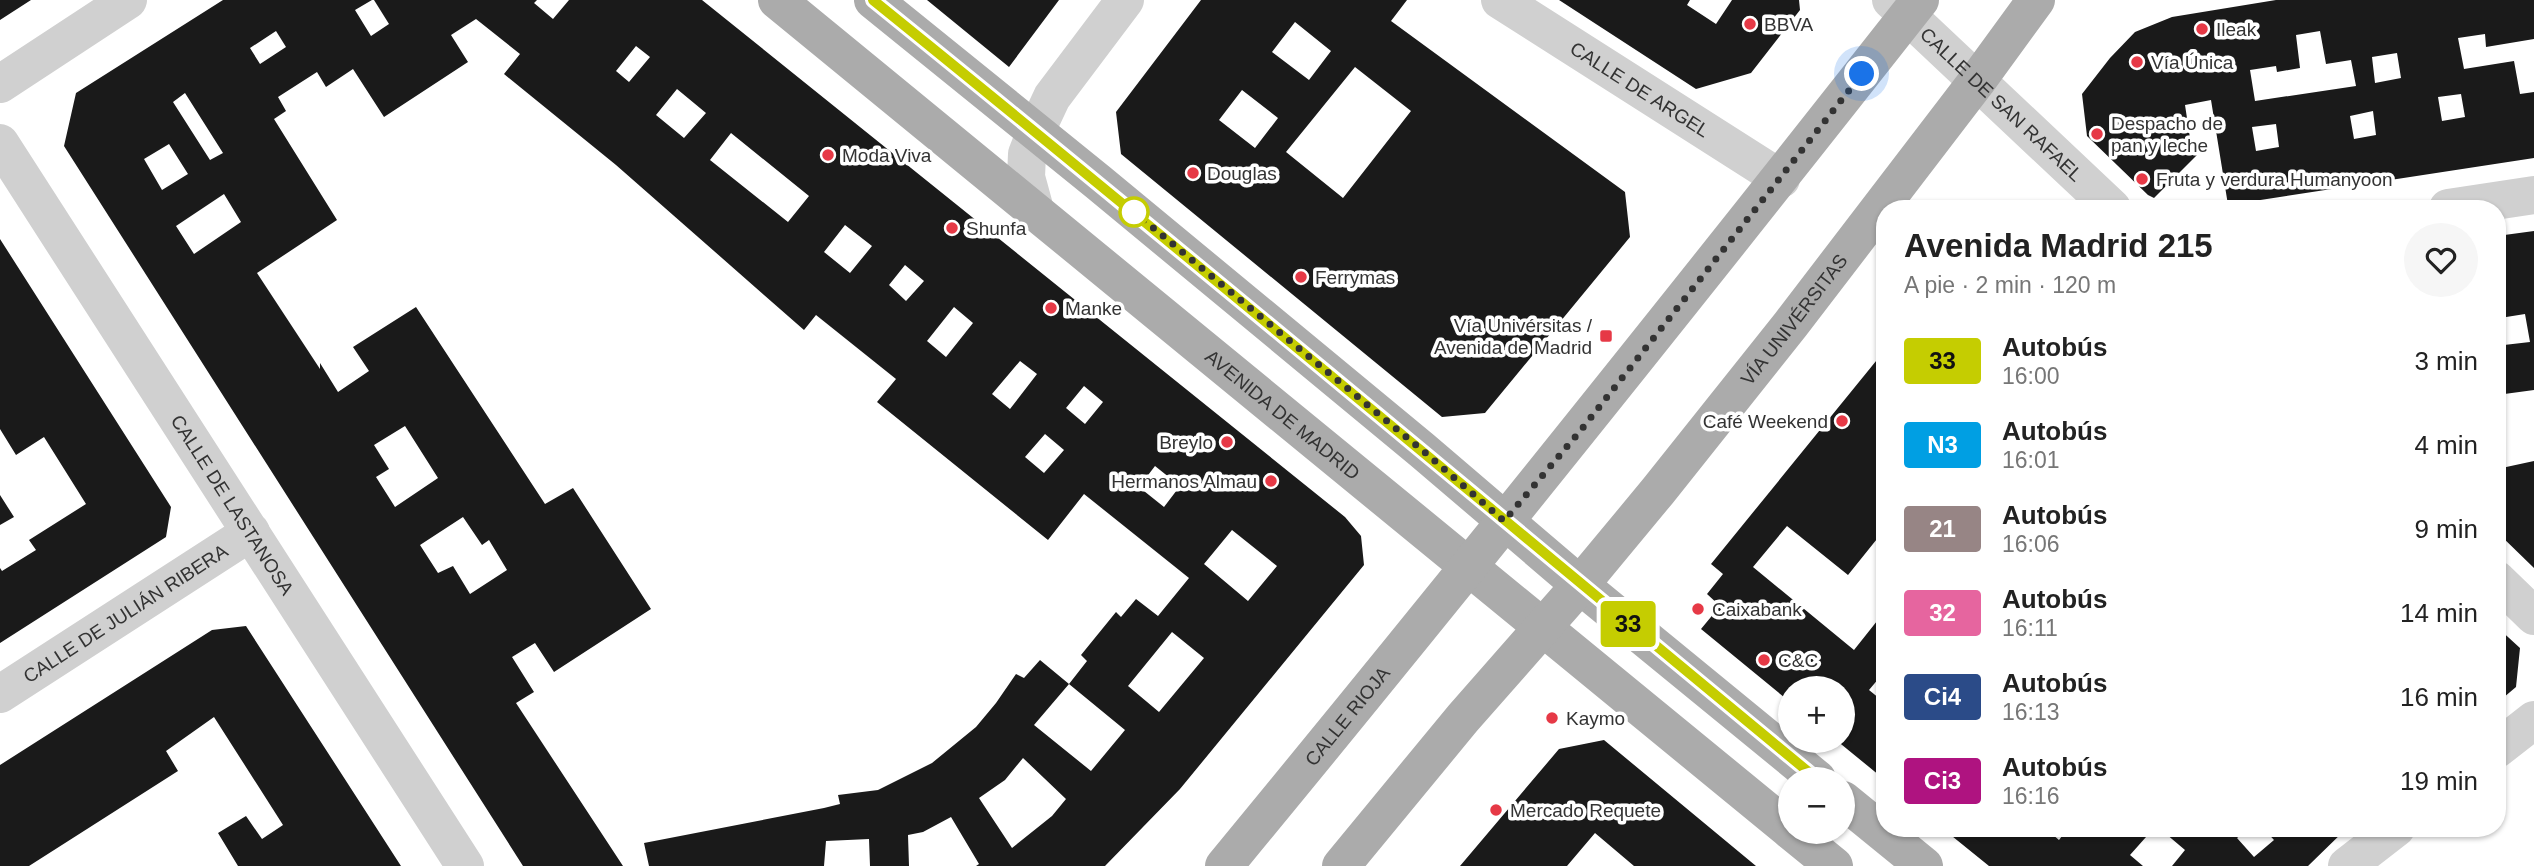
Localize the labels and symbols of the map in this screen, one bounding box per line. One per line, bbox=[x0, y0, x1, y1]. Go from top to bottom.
place label: BBVA bbox=[1764, 14, 1814, 35]
marker: BBVA bbox=[1742, 16, 1758, 32]
place label: Ileak bbox=[2216, 19, 2257, 40]
marker: Ileak bbox=[2194, 21, 2210, 37]
street label: CALLE DE SAN RAFAEL bbox=[1916, 23, 2087, 186]
street label: CALLE DE ARGEL bbox=[1566, 38, 1713, 142]
place label: Vía Única bbox=[2151, 52, 2234, 73]
marker: Vía Única bbox=[2129, 54, 2145, 70]
your location bbox=[1844, 56, 1879, 91]
place label: Despacho de pan y leche bbox=[2111, 113, 2223, 156]
marker: Despacho de pan y leche bbox=[2089, 126, 2105, 142]
place label: Moda Viva bbox=[842, 145, 932, 166]
marker: Moda Viva bbox=[820, 147, 836, 163]
place label: Douglas bbox=[1207, 163, 1277, 184]
marker: Douglas bbox=[1185, 165, 1201, 181]
place label: Fruta y verdura Humanyoon bbox=[2156, 169, 2393, 190]
marker: Fruta y verdura Humanyoon bbox=[2134, 171, 2150, 187]
unlabelled marker bbox=[1119, 197, 1149, 227]
place label: Shunfa bbox=[966, 218, 1027, 239]
marker: Shunfa bbox=[944, 220, 960, 236]
street label: VÍA UNIVÉRSITAS bbox=[1737, 250, 1852, 389]
place label: Ferrymas bbox=[1315, 267, 1395, 288]
marker: Ferrymas bbox=[1293, 269, 1309, 285]
place label: Manke bbox=[1065, 298, 1122, 319]
marker: Manke bbox=[1043, 300, 1059, 316]
place label: Vía Univérsitas / Avenida de Madrid bbox=[1434, 315, 1593, 358]
marker: Vía Univérsitas / Avenida de Madrid bbox=[1598, 328, 1614, 344]
street label: AVENIDA DE MADRID bbox=[1201, 346, 1364, 484]
street label: CALLE DE LASTANOSA bbox=[167, 411, 298, 599]
place label: Café Weekend bbox=[1703, 411, 1828, 432]
marker: Café Weekend bbox=[1834, 413, 1850, 429]
place label: Breylo bbox=[1159, 432, 1213, 453]
marker: Breylo bbox=[1219, 434, 1235, 450]
place label: Hermanos Almau bbox=[1111, 471, 1257, 492]
marker: Hermanos Almau bbox=[1263, 473, 1279, 489]
street label: CALLE DE JULIÁN RIBERA bbox=[19, 540, 232, 687]
place label: Caixabank bbox=[1712, 599, 1802, 620]
line badge: 33 bbox=[1596, 601, 1660, 647]
marker: Caixabank bbox=[1690, 601, 1706, 617]
place label: C&C bbox=[1778, 650, 1818, 671]
marker: C&C bbox=[1756, 652, 1772, 668]
street label: CALLE RIOJA bbox=[1301, 662, 1394, 770]
place label: Kaymo bbox=[1566, 708, 1625, 729]
marker: Kaymo bbox=[1544, 710, 1560, 726]
place label: Mercado Requete bbox=[1510, 800, 1661, 821]
marker: Mercado Requete bbox=[1488, 802, 1504, 818]

